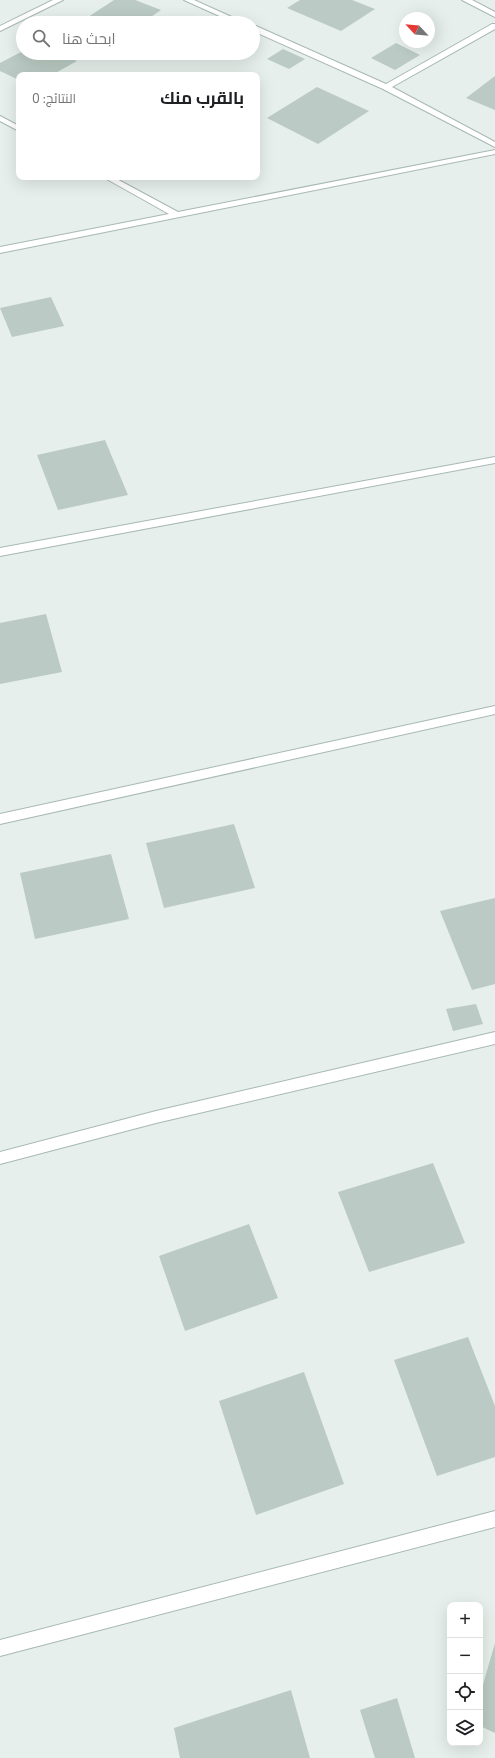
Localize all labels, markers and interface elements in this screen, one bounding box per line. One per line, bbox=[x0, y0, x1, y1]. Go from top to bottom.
north arrow bbox=[399, 12, 435, 48]
search box bbox=[16, 16, 260, 60]
icon: search bbox=[30, 27, 52, 49]
text: ابحث هنا bbox=[62, 29, 115, 47]
text: بالقرب منك bbox=[160, 87, 244, 107]
text: النتائج: 0 bbox=[32, 90, 76, 106]
map controls bbox=[447, 1602, 483, 1746]
button: + bbox=[447, 1602, 483, 1638]
button: − bbox=[447, 1638, 483, 1674]
button: locate bbox=[447, 1674, 483, 1710]
button: layers bbox=[447, 1710, 483, 1746]

